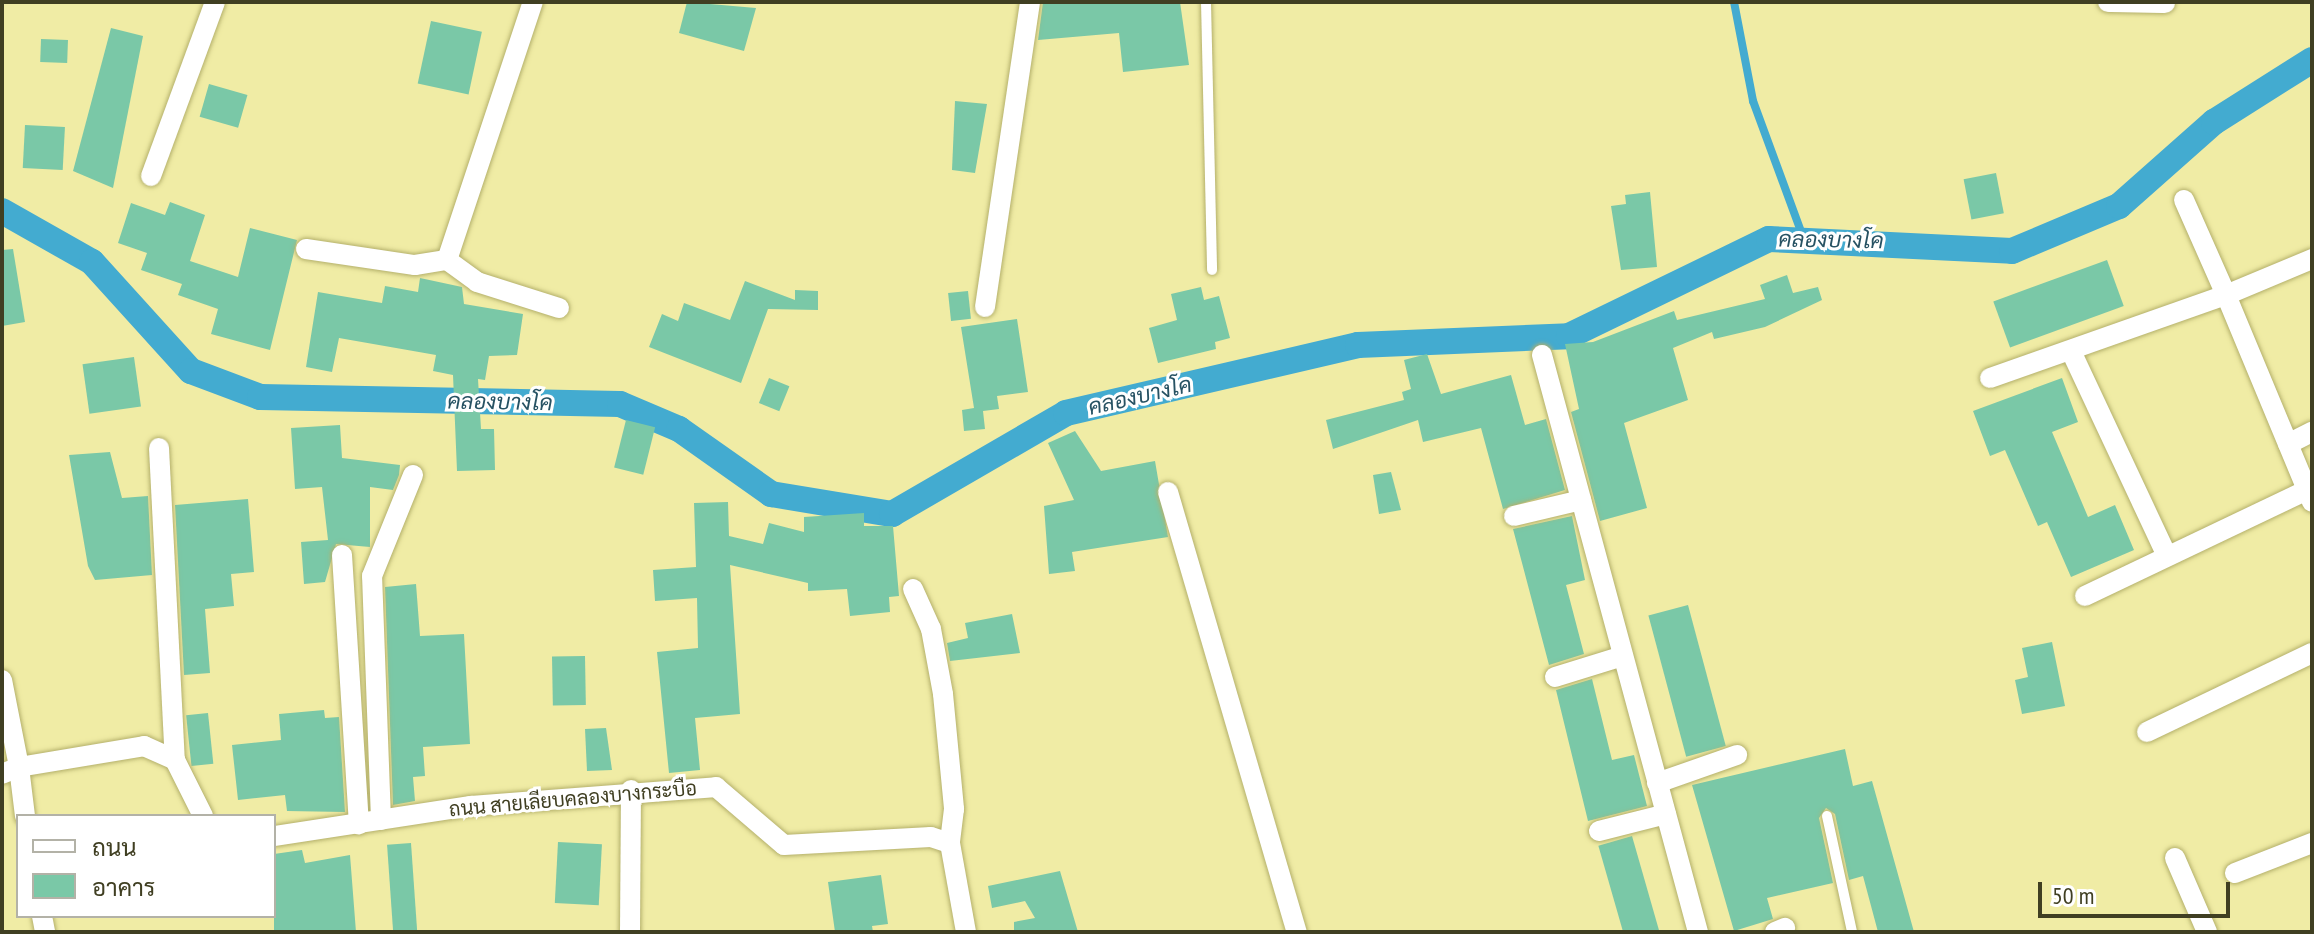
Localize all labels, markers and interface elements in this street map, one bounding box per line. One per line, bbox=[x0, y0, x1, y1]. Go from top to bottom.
water label: คลองบางโค bbox=[1778, 226, 1884, 254]
water label: คลองบางโค bbox=[1086, 371, 1194, 421]
water label: คลองบางโค bbox=[447, 388, 553, 416]
street label: ถนน สายเลียบคลองบางกระบือ bbox=[448, 776, 698, 822]
legend bbox=[16, 814, 276, 918]
text: ถนน bbox=[92, 832, 137, 863]
scale bar bbox=[2042, 866, 2234, 916]
text: อาคาร bbox=[92, 872, 155, 903]
text: 50 m bbox=[2052, 880, 2094, 911]

